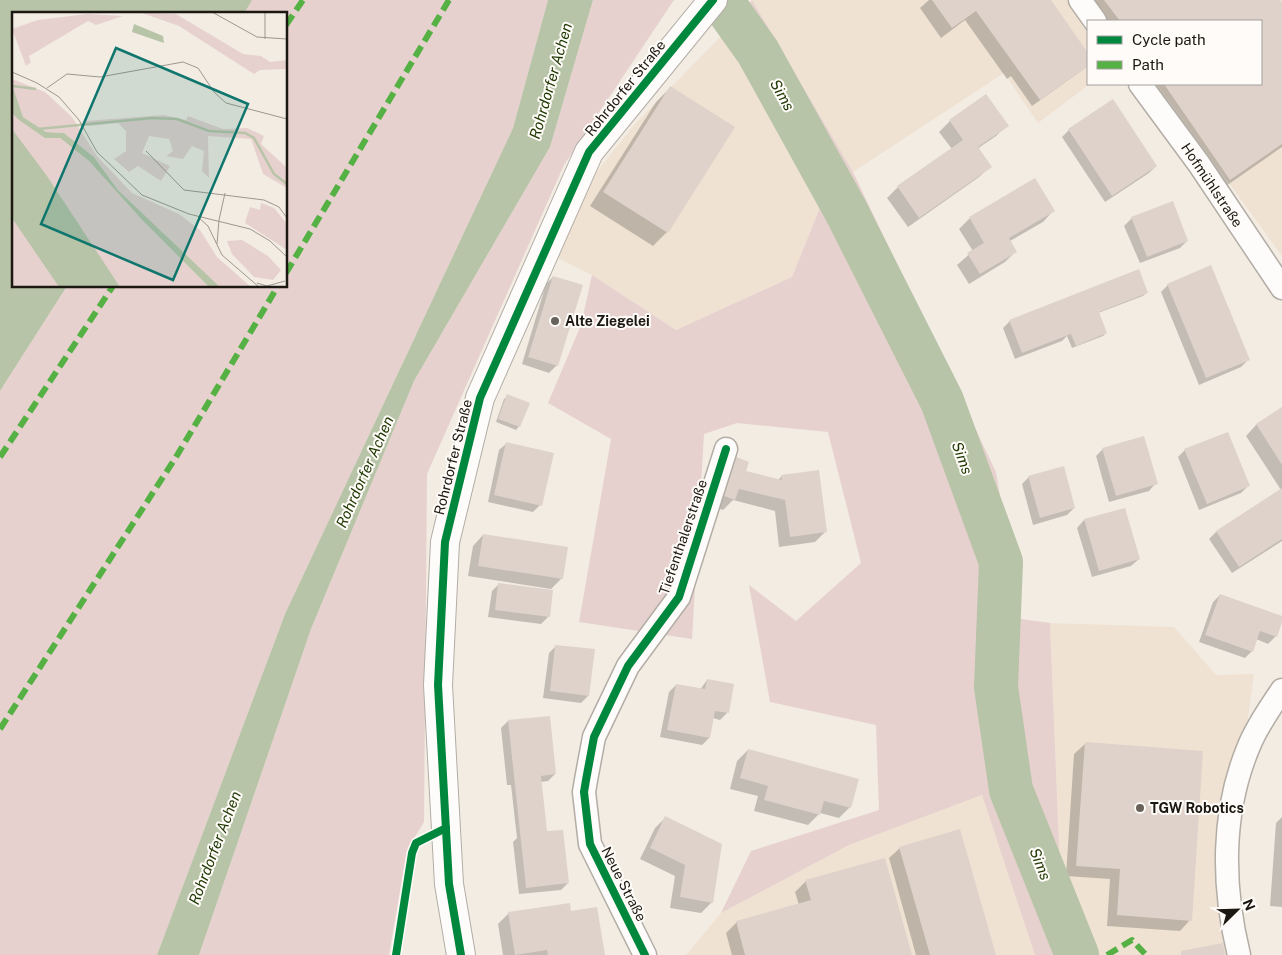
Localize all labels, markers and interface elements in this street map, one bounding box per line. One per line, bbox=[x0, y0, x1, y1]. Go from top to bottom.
inset map bbox=[12, 12, 288, 288]
legend bbox=[1087, 20, 1262, 85]
water label: Rohrdorfer Achen bbox=[526, 21, 575, 141]
text: Cycle path bbox=[1132, 31, 1206, 48]
street label: Rohrdorfer Straße bbox=[582, 37, 669, 139]
text: Path bbox=[1132, 56, 1164, 73]
water label: Sims bbox=[767, 76, 798, 113]
street label: Hofmühlstraße bbox=[1178, 140, 1246, 230]
place label: Alte Ziegelei bbox=[565, 313, 650, 329]
marker: Alte Ziegelei bbox=[549, 315, 561, 327]
street label: Rohrdorfer Straße bbox=[431, 398, 475, 516]
water label: Rohrdorfer Achen bbox=[332, 413, 397, 530]
water label: Sims bbox=[949, 439, 976, 476]
street label: Tiefenthalerstraße bbox=[656, 477, 710, 597]
water label: Rohrdorfer Achen bbox=[185, 789, 244, 907]
place label: TGW Robotics bbox=[1150, 800, 1244, 816]
marker: TGW Robotics bbox=[1134, 802, 1146, 814]
street label: Neue Straße bbox=[598, 844, 650, 924]
water label: Sims bbox=[1026, 845, 1055, 882]
north arrow bbox=[1212, 885, 1262, 935]
text: N bbox=[1239, 897, 1258, 913]

